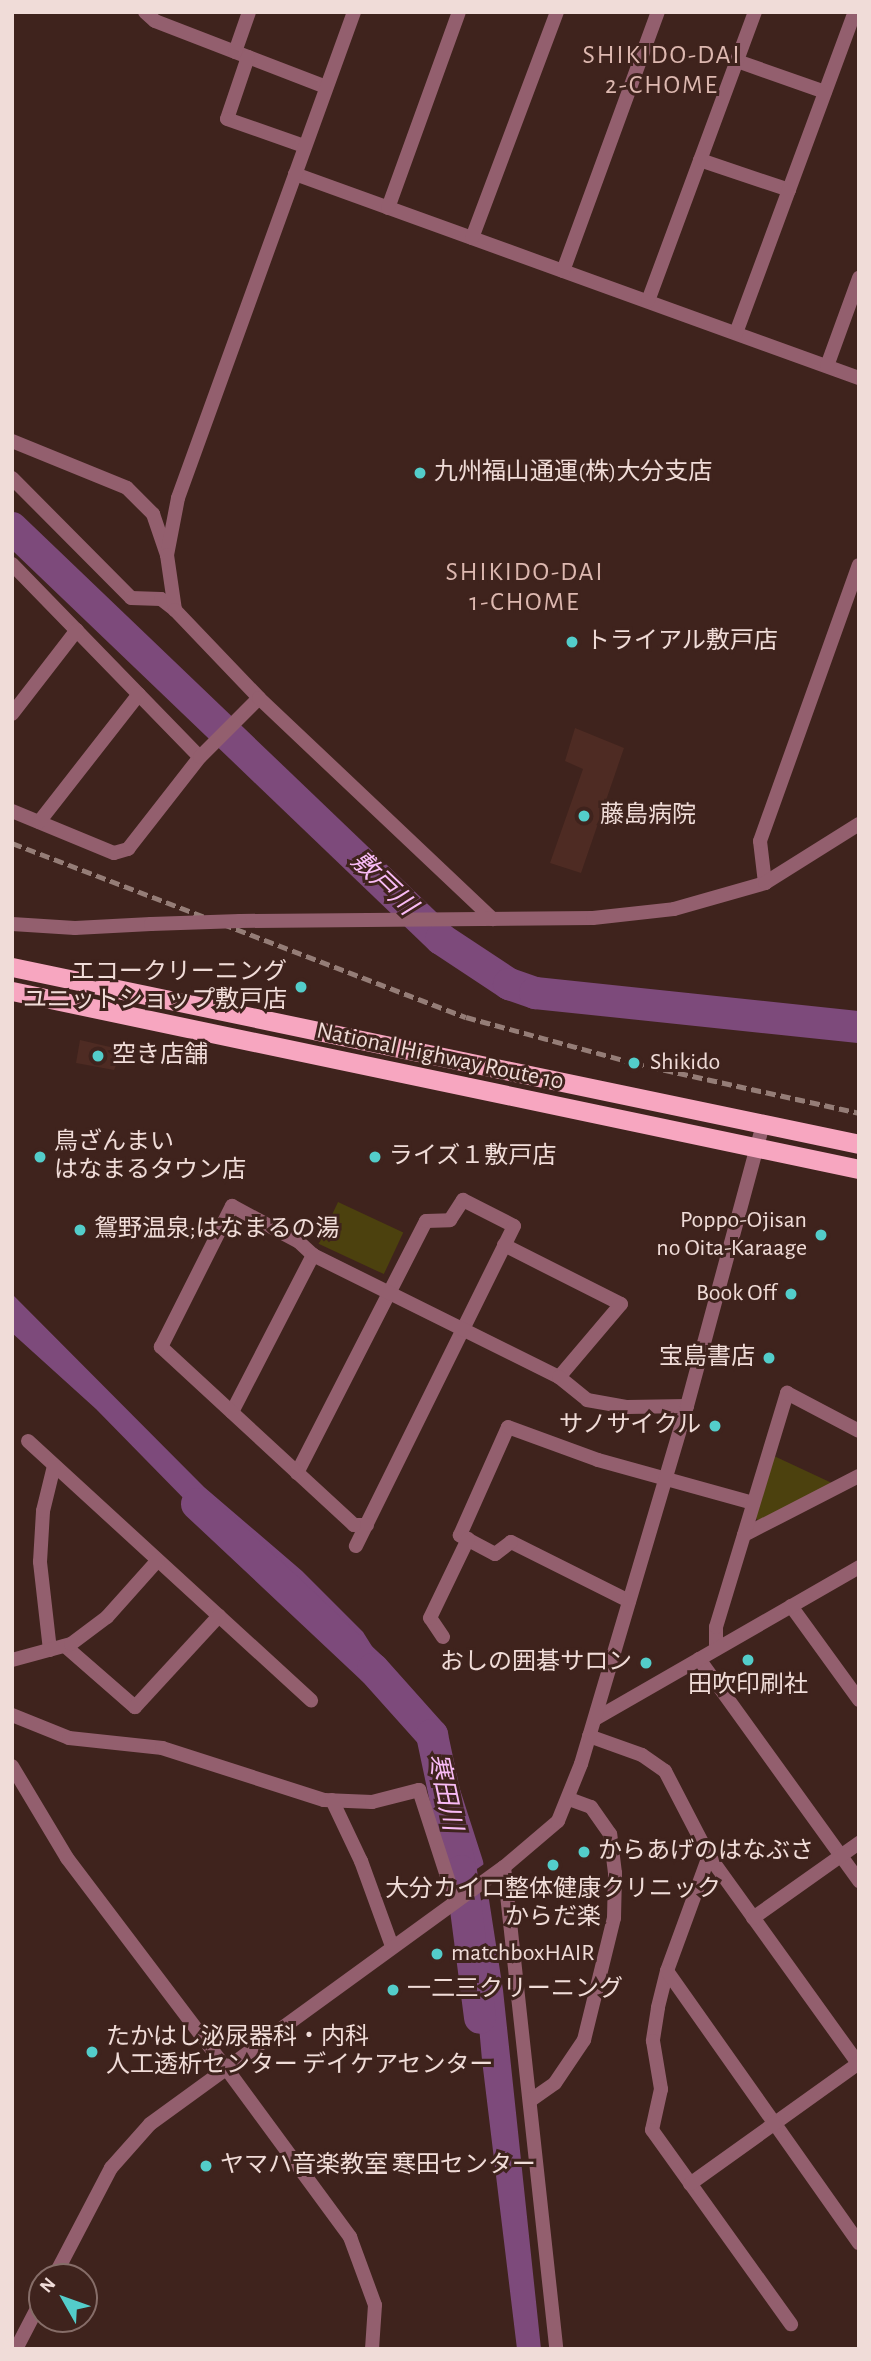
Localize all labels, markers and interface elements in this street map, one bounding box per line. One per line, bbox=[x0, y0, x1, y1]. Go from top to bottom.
district label: SHIKIDO-DAI 2-CHOME bbox=[584, 40, 740, 102]
place label: 九州福山通運(株)大分支店 bbox=[434, 459, 712, 487]
marker: 九州福山通運(株)大分支店 bbox=[412, 465, 428, 481]
district label: SHIKIDO-DAI 1-CHOME bbox=[447, 557, 603, 618]
place label: トライアル敷戸店 bbox=[586, 628, 778, 656]
marker: トライアル敷戸店 bbox=[564, 634, 580, 650]
place label: 藤島病院 bbox=[600, 802, 696, 830]
marker: 藤島病院 bbox=[574, 806, 594, 826]
water label: 敷戸川 bbox=[344, 846, 422, 922]
place label: エコークリーニング ユニットショップ敷戸店 bbox=[23, 959, 287, 1015]
marker: エコークリーニング ユニットショップ敷戸店 bbox=[293, 979, 309, 995]
street label: National Highway Route 10 bbox=[314, 1017, 566, 1097]
place label: 空き店舗 bbox=[112, 1042, 208, 1070]
marker: 空き店舗 bbox=[90, 1048, 106, 1064]
place label: Shikido bbox=[650, 1049, 720, 1077]
marker: Shikido bbox=[624, 1053, 644, 1073]
place label: 鳥ざんまい はなまるタウン店 bbox=[54, 1129, 246, 1185]
place label: ライズ１敷戸店 bbox=[389, 1143, 557, 1171]
marker: 鳥ざんまい はなまるタウン店 bbox=[32, 1149, 48, 1165]
marker: ライズ１敷戸店 bbox=[367, 1149, 383, 1165]
place label: Poppo-Ojisan no Oita-Karaage bbox=[656, 1207, 807, 1263]
place label: 鴛野温泉;はなまるの湯 bbox=[94, 1216, 339, 1244]
marker: 鴛野温泉;はなまるの湯 bbox=[72, 1222, 88, 1238]
marker: Poppo-Ojisan no Oita-Karaage bbox=[813, 1227, 829, 1243]
place label: Book Off bbox=[696, 1280, 777, 1308]
marker: Book Off bbox=[783, 1286, 799, 1302]
place label: 宝島書店 bbox=[659, 1344, 755, 1372]
marker: 宝島書店 bbox=[761, 1350, 777, 1366]
place label: サノサイクル bbox=[557, 1412, 701, 1440]
marker: サノサイクル bbox=[707, 1418, 723, 1434]
place label: おしの囲碁サロン bbox=[440, 1649, 632, 1677]
marker: 田吹印刷社 bbox=[740, 1652, 756, 1668]
marker: おしの囲碁サロン bbox=[638, 1655, 654, 1671]
place label: 田吹印刷社 bbox=[688, 1672, 808, 1700]
water label: 寒田川 bbox=[421, 1751, 467, 1833]
place label: からあげのはなぶさ bbox=[598, 1838, 814, 1866]
marker: からあげのはなぶさ bbox=[576, 1844, 592, 1860]
marker: 大分カイロ整体健康クリニック からだ楽 bbox=[545, 1857, 561, 1873]
place label: 大分カイロ整体健康クリニック からだ楽 bbox=[385, 1876, 721, 1932]
place label: matchboxHAIR bbox=[451, 1940, 595, 1968]
marker: matchboxHAIR bbox=[429, 1946, 445, 1962]
place label: 一二三クリーニング bbox=[407, 1976, 623, 2004]
marker: 一二三クリーニング bbox=[385, 1982, 401, 1998]
place label: たかはし泌尿器科・内科 人工透析センター デイケアセンター bbox=[106, 2024, 494, 2080]
marker: たかはし泌尿器科・内科 人工透析センター デイケアセンター bbox=[84, 2044, 100, 2060]
place label: ヤマハ音楽教室 寒田センター bbox=[220, 2152, 536, 2180]
marker: ヤマハ音楽教室 寒田センター bbox=[198, 2158, 214, 2174]
north arrow bbox=[28, 2263, 98, 2333]
text: N bbox=[37, 2274, 60, 2297]

